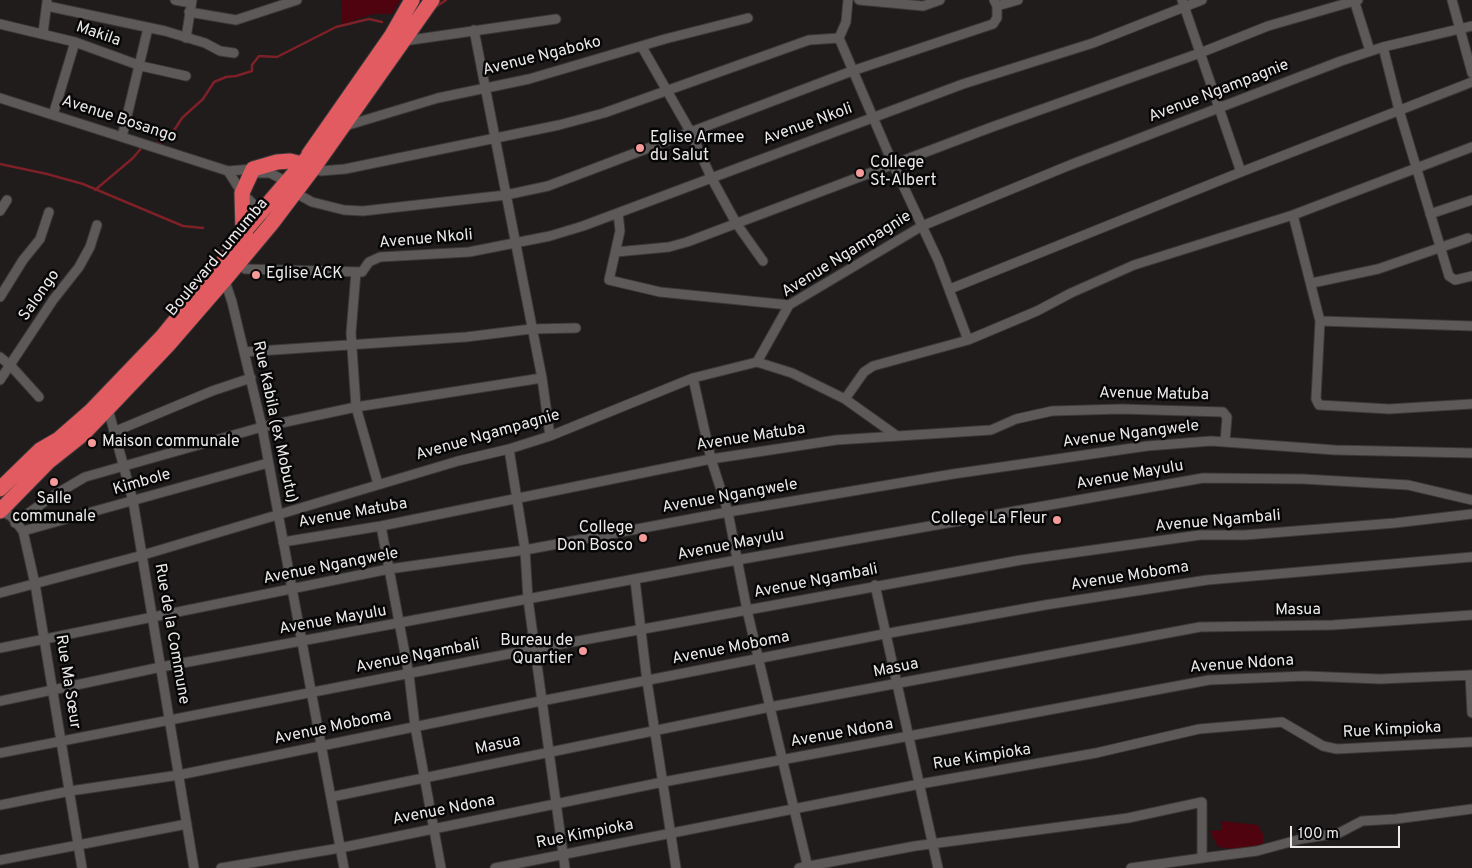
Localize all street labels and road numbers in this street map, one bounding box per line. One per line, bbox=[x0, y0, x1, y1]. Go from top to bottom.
street label: Makila bbox=[73, 18, 123, 52]
street label: Avenue Ngaboko bbox=[481, 33, 603, 81]
street label: Avenue Ngampagnie bbox=[1146, 56, 1292, 128]
street label: Avenue Bosango bbox=[59, 92, 179, 148]
street label: Avenue Nkoli bbox=[761, 100, 855, 150]
street label: Boulevard Lumumba bbox=[163, 195, 273, 321]
street label: Avenue Ngampagnie bbox=[779, 207, 915, 303]
street label: Avenue Nkoli bbox=[378, 226, 474, 254]
street label: Salongo bbox=[15, 267, 65, 325]
street label: Rue Kabila (ex Mobutu) bbox=[247, 339, 301, 505]
street label: Avenue Matuba bbox=[1099, 384, 1209, 406]
street label: Avenue Ngampagnie bbox=[414, 406, 562, 466]
street label: Avenue Ngangwele bbox=[1062, 417, 1200, 453]
street label: Avenue Matuba bbox=[695, 420, 807, 456]
street label: Avenue Mayulu bbox=[1075, 457, 1185, 495]
street label: Kimbole bbox=[111, 466, 173, 500]
street label: Avenue Ngangwele bbox=[661, 476, 799, 518]
street label: Avenue Matuba bbox=[297, 495, 409, 533]
street label: Avenue Ngambali bbox=[1155, 507, 1281, 537]
street label: Avenue Mayulu bbox=[676, 526, 786, 566]
street label: Avenue Ngangwele bbox=[262, 544, 400, 590]
street label: Avenue Moboma bbox=[1070, 558, 1190, 596]
street label: Avenue Ngambali bbox=[752, 561, 880, 603]
street label: Rue de la Commune bbox=[149, 562, 193, 706]
street label: Masua bbox=[1275, 601, 1321, 621]
street label: Avenue Mayulu bbox=[278, 602, 388, 640]
street label: Avenue Moboma bbox=[671, 628, 791, 670]
street label: Rue Ma Sœur bbox=[50, 633, 84, 731]
street label: Avenue Ngambali bbox=[354, 636, 482, 678]
street label: Avenue Ndona bbox=[1189, 652, 1295, 678]
street label: Masua bbox=[872, 655, 920, 683]
street label: Avenue Moboma bbox=[273, 706, 393, 750]
street label: Avenue Ndona bbox=[789, 716, 895, 752]
street label: Rue Kimpioka bbox=[1342, 719, 1442, 743]
street label: Masua bbox=[474, 732, 522, 760]
street label: Rue Kimpioka bbox=[932, 741, 1032, 775]
street label: Avenue Ndona bbox=[391, 792, 497, 830]
street label: Rue Kimpioka bbox=[535, 816, 635, 854]

